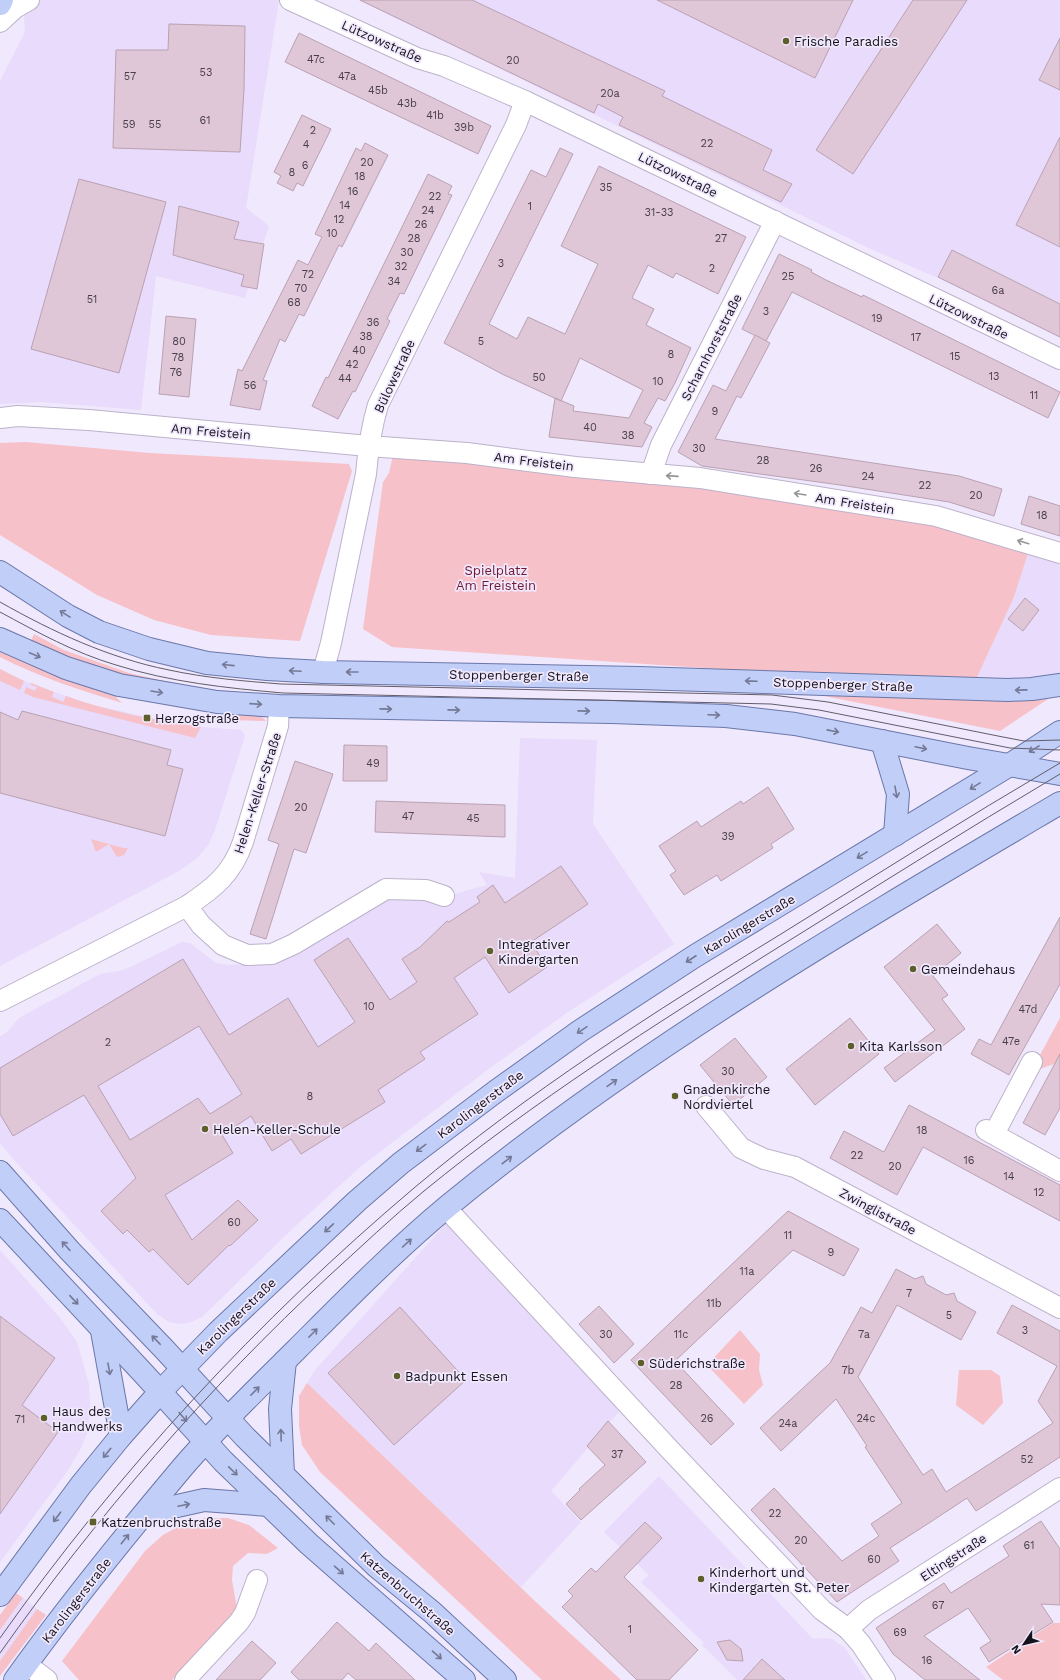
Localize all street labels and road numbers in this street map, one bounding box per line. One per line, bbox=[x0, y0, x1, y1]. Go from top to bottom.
street label: Lützowstraße bbox=[339, 17, 424, 66]
street label: Lützowstraße bbox=[636, 149, 720, 200]
street label: Scharnhorststraße bbox=[678, 291, 745, 403]
street label: Lützowstraße bbox=[927, 291, 1011, 342]
street label: Bülowstraße bbox=[371, 337, 418, 415]
street label: Am Freistein bbox=[170, 421, 252, 442]
street label: Am Freistein bbox=[493, 449, 575, 474]
street label: Am Freistein bbox=[814, 490, 896, 517]
street label: Stoppenberger Straße bbox=[449, 667, 589, 684]
street label: Stoppenberger Straße bbox=[773, 675, 913, 694]
street label: Helen-Keller-Straße bbox=[231, 731, 284, 856]
street label: Karolingerstraße bbox=[701, 891, 798, 958]
street label: Karolingerstraße bbox=[434, 1067, 526, 1142]
street label: Zwinglistraße bbox=[837, 1185, 919, 1238]
street label: Karolingerstraße bbox=[194, 1275, 279, 1358]
street label: Eltingstraße bbox=[917, 1530, 989, 1584]
street label: Katzenbruchstraße bbox=[357, 1548, 458, 1639]
street label: Karolingerstraße bbox=[39, 1555, 114, 1646]

